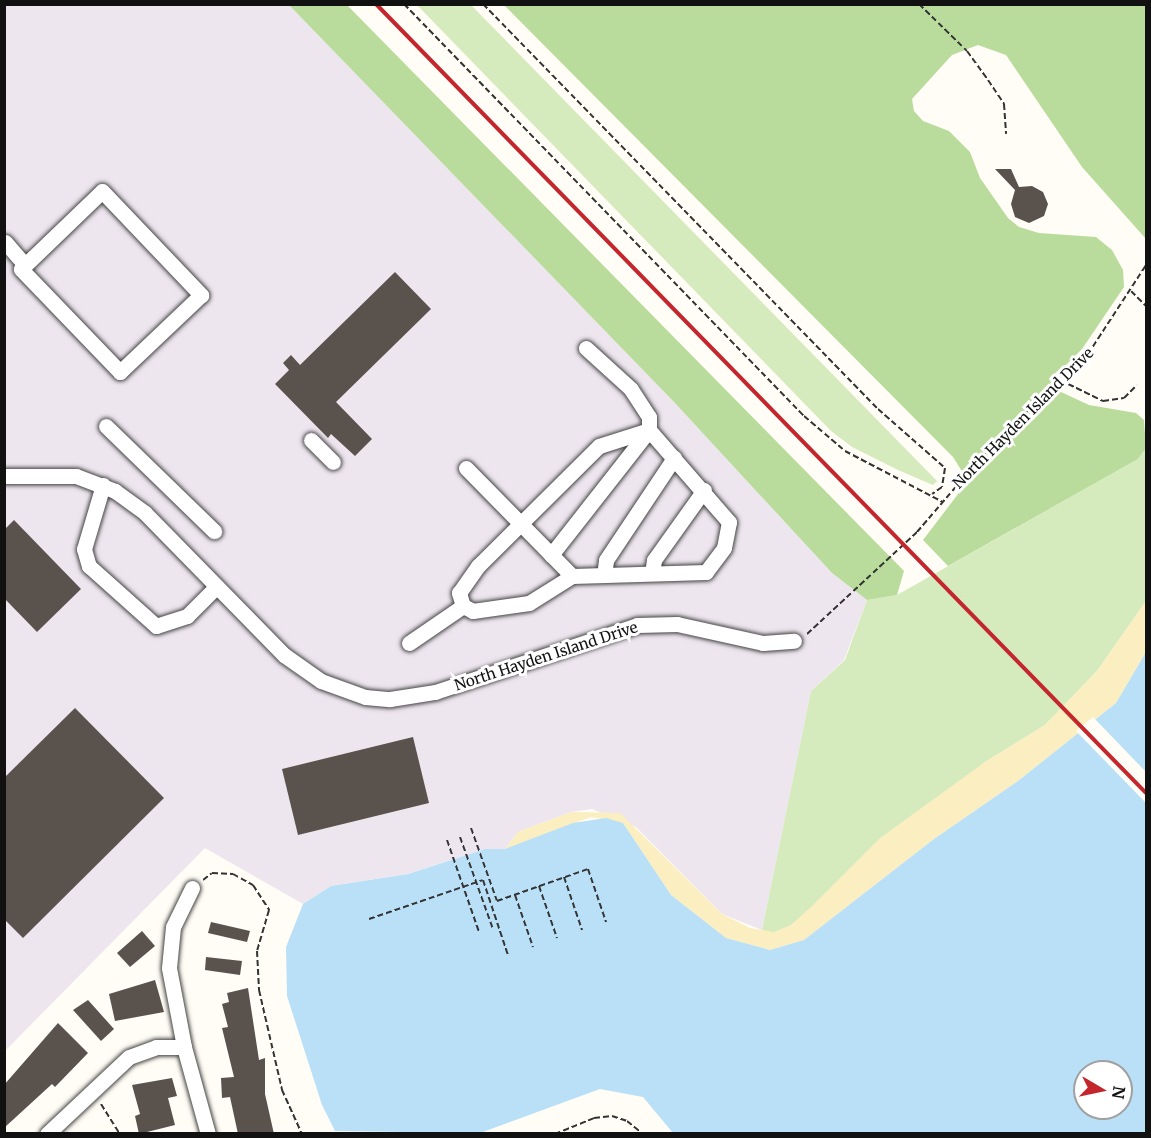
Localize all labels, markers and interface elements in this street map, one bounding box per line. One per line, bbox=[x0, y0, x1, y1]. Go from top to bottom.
street label: North Hayden Island Drive bbox=[949, 344, 1097, 492]
street label: North Hayden Island Drive bbox=[452, 618, 640, 694]
north arrow bbox=[1073, 1060, 1133, 1120]
text: N bbox=[1108, 1085, 1130, 1100]

